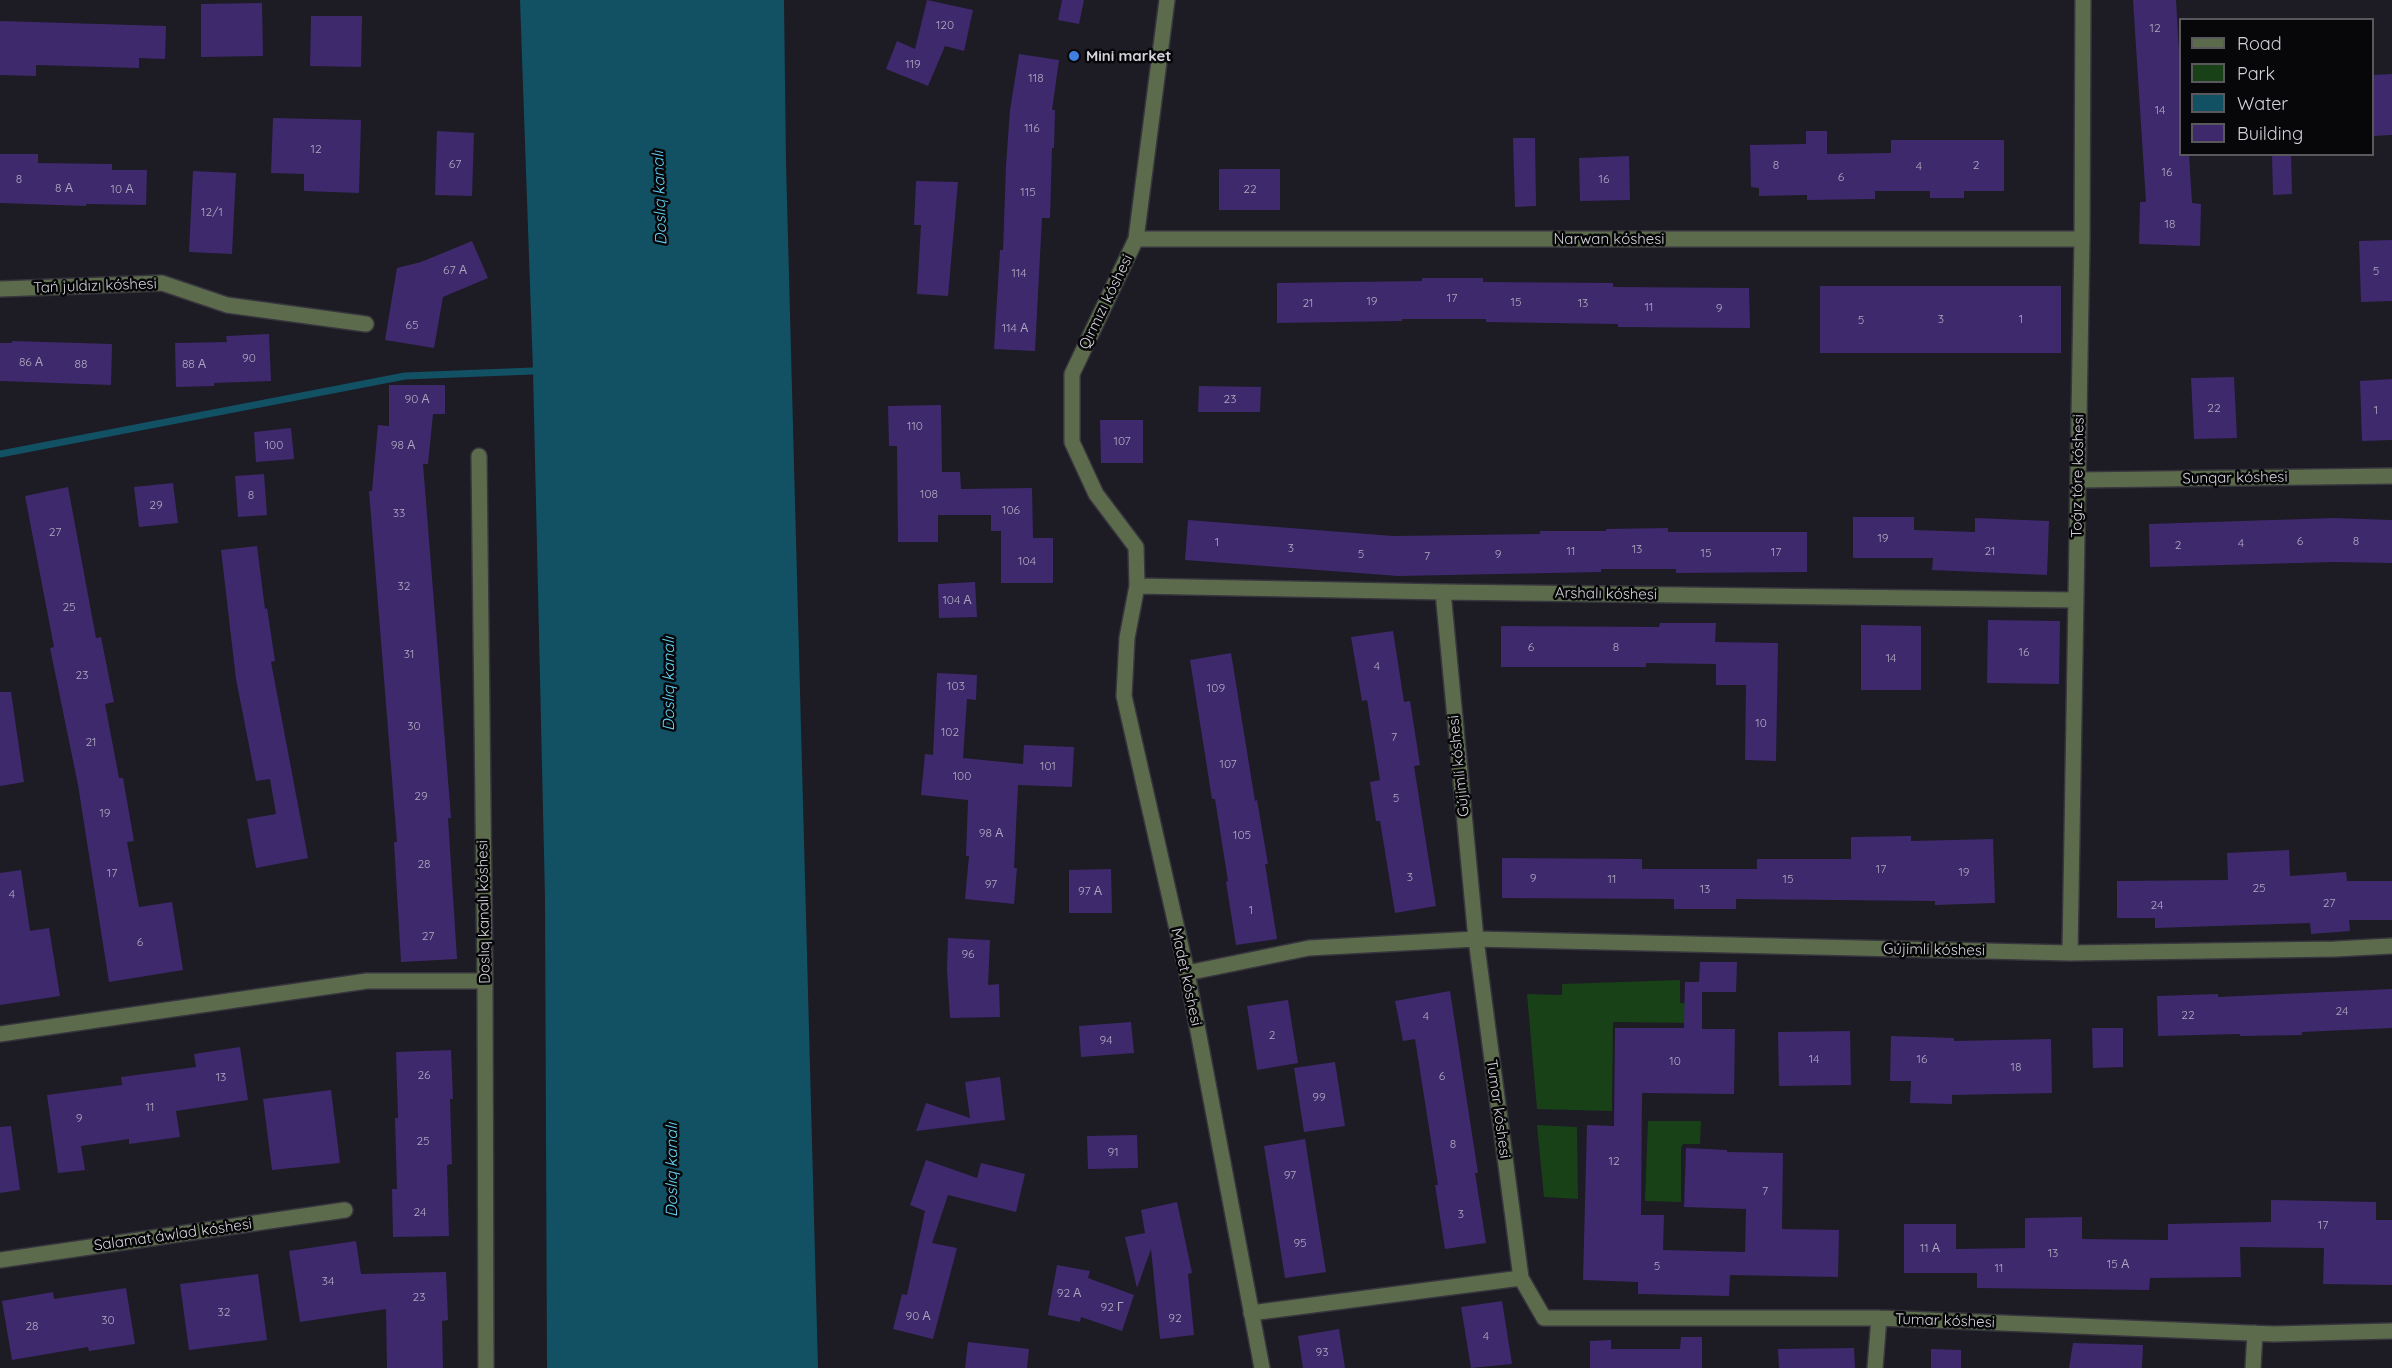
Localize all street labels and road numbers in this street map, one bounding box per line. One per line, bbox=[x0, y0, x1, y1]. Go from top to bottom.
street label: Narwan kóshesi bbox=[1553, 230, 1665, 248]
street label: Qırmızı kóshesi bbox=[1075, 252, 1137, 352]
street label: Tań juldızı kóshesi bbox=[33, 275, 157, 297]
street label: Toǵız tóre kóshesi bbox=[2068, 414, 2088, 538]
street label: Sunqar kóshesi bbox=[2182, 468, 2288, 488]
street label: Arshalı kóshesi bbox=[1555, 584, 1657, 604]
street label: Gújimli kóshesi bbox=[1445, 714, 1473, 818]
street label: Doslıq kanalı kóshesi bbox=[474, 840, 494, 984]
street label: Madet kóshesi bbox=[1167, 926, 1205, 1028]
street label: Gújimli kóshesi bbox=[1883, 940, 1985, 960]
street label: Tumar kóshesi bbox=[1482, 1058, 1514, 1160]
street label: Salamat áwlad kóshesi bbox=[93, 1215, 253, 1255]
street label: Tumar kóshesi bbox=[1895, 1310, 1995, 1332]

